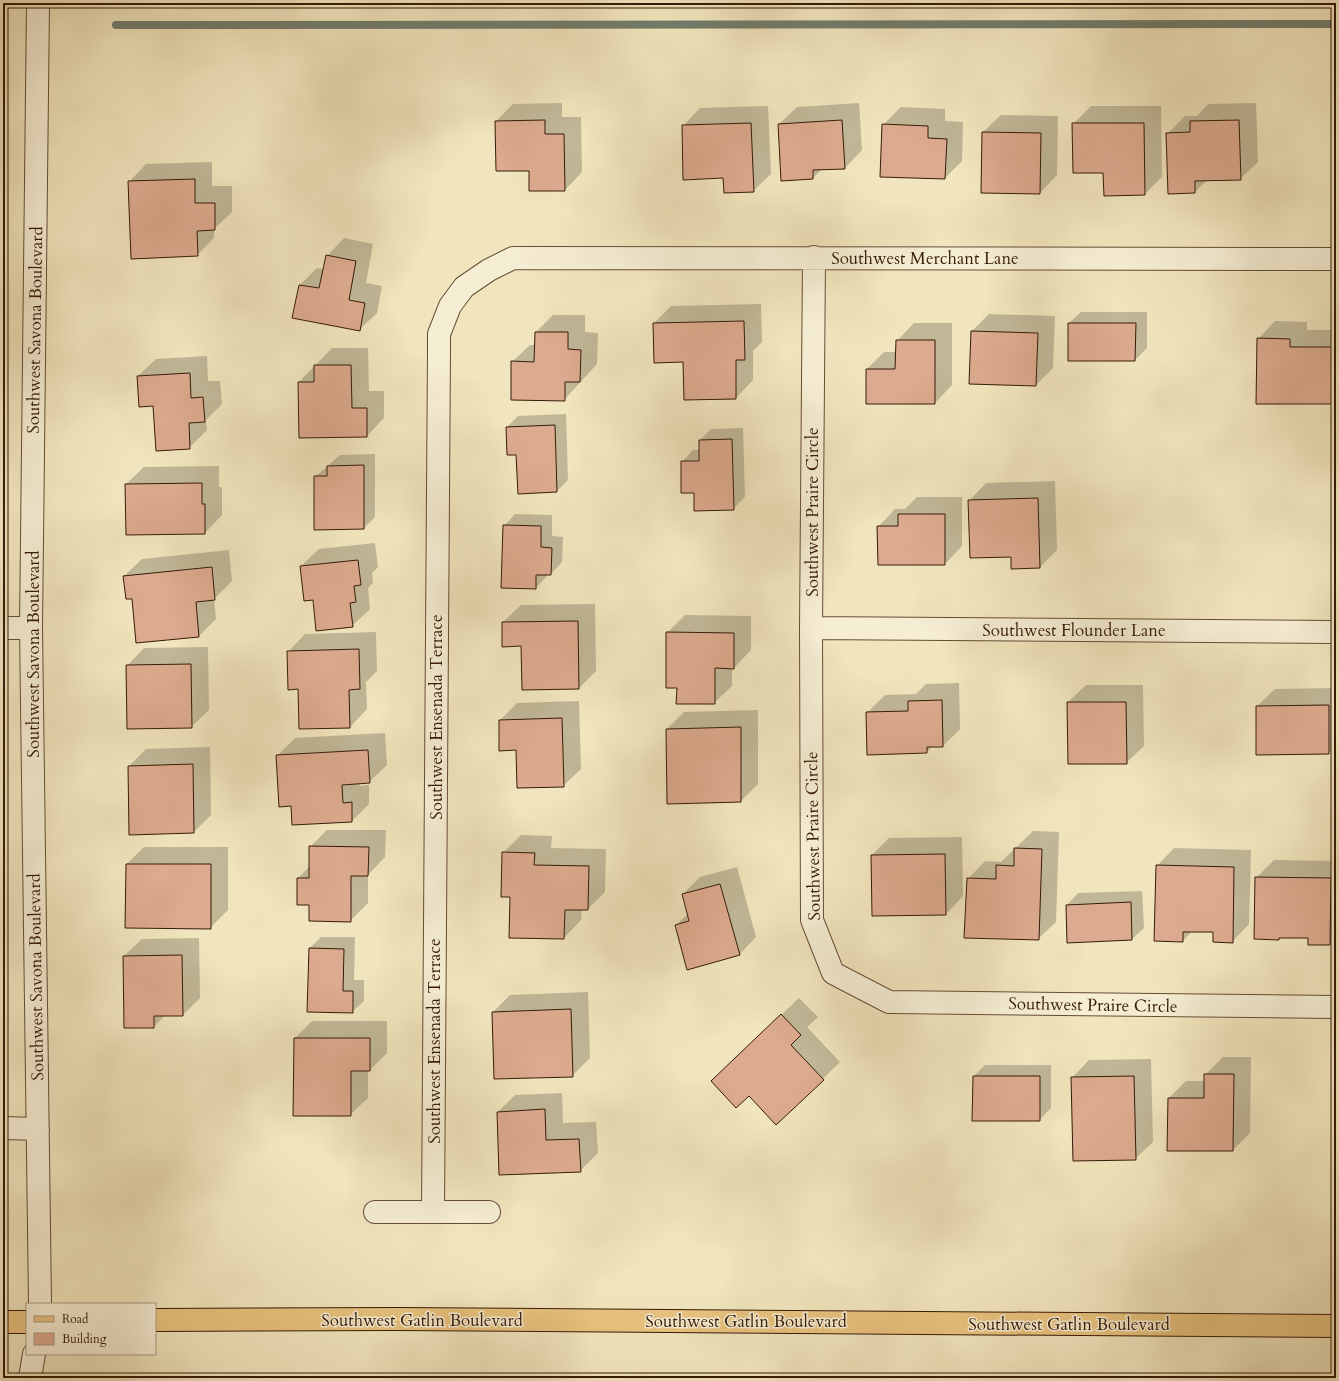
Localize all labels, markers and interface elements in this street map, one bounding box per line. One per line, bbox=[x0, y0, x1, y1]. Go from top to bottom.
street label: Southwest Savona Boulevard bbox=[22, 226, 48, 434]
street label: Southwest Merchant Lane bbox=[831, 247, 1019, 270]
street label: Southwest Praire Circle bbox=[801, 427, 824, 597]
street label: Southwest Savona Boulevard bbox=[22, 550, 45, 758]
street label: Southwest Ensenada Terrace bbox=[425, 614, 448, 820]
street label: Southwest Flounder Lane bbox=[982, 619, 1166, 642]
street label: Southwest Praire Circle bbox=[800, 751, 826, 921]
street label: Southwest Savona Boulevard bbox=[23, 873, 49, 1081]
street label: Southwest Ensenada Terrace bbox=[423, 938, 446, 1144]
street label: Southwest Praire Circle bbox=[1008, 992, 1178, 1018]
legend bbox=[26, 1303, 156, 1355]
street label: Southwest Gatlin Boulevard bbox=[321, 1309, 523, 1332]
street label: Southwest Gatlin Boulevard bbox=[645, 1310, 847, 1333]
text: Road bbox=[62, 1311, 89, 1327]
street label: Southwest Gatlin Boulevard bbox=[968, 1313, 1170, 1336]
text: Building bbox=[62, 1331, 107, 1347]

